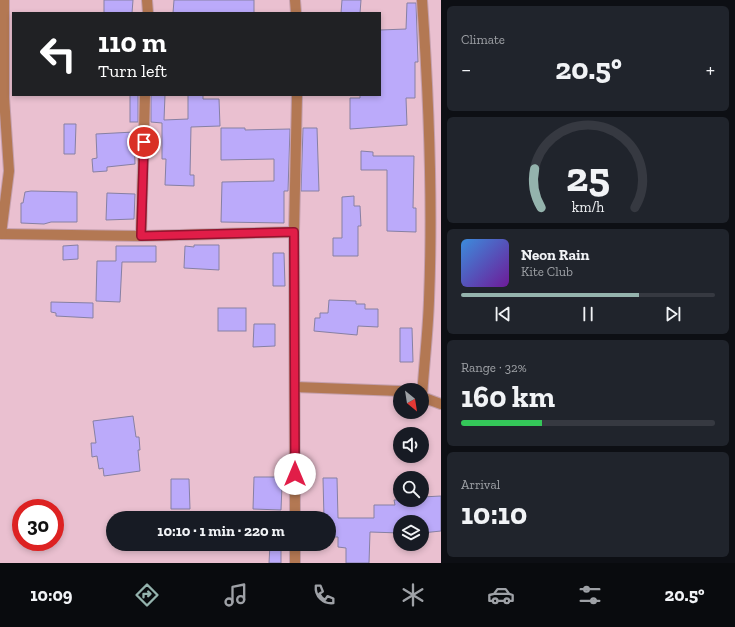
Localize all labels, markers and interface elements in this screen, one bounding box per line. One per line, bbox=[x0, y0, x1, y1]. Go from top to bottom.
text: 110 m bbox=[98, 26, 167, 59]
icon: left bbox=[32, 28, 84, 80]
text: Climate bbox=[461, 32, 505, 47]
text: 20.5° bbox=[555, 51, 622, 87]
text: − bbox=[461, 56, 471, 83]
text: + bbox=[706, 56, 715, 83]
text: Turn left bbox=[98, 60, 167, 82]
pin bbox=[127, 125, 161, 159]
icon: arrive bbox=[133, 131, 155, 153]
text: 25 bbox=[566, 152, 610, 202]
text: km/h bbox=[572, 199, 604, 216]
text: Neon Rain bbox=[521, 246, 589, 264]
text: Kite Club bbox=[521, 264, 573, 279]
icon: previous bbox=[492, 303, 514, 325]
icon: pause bbox=[577, 303, 599, 325]
icon: next bbox=[662, 303, 684, 325]
text: Range · 32% bbox=[461, 360, 527, 375]
text: 160 km bbox=[461, 379, 555, 415]
north arrow bbox=[393, 383, 429, 419]
map controls bbox=[393, 383, 429, 551]
button: sound bbox=[393, 427, 429, 463]
position arrow bbox=[274, 453, 316, 495]
button: search bbox=[393, 471, 429, 507]
text: Arrival bbox=[461, 477, 500, 492]
text: 10:10 bbox=[461, 496, 527, 532]
speed limit sign: 30 bbox=[12, 499, 64, 551]
button: layers bbox=[393, 515, 429, 551]
text: 10:10 · 1 min · 220 m bbox=[157, 522, 285, 540]
icon: directions bbox=[133, 581, 161, 609]
icon: music bbox=[222, 581, 250, 609]
icon: phone bbox=[310, 581, 338, 609]
icon: climate bbox=[399, 581, 427, 609]
icon: car bbox=[487, 581, 515, 609]
icon: filters bbox=[576, 581, 604, 609]
text: 10:09 bbox=[30, 584, 72, 606]
text: 20.5° bbox=[665, 584, 705, 606]

